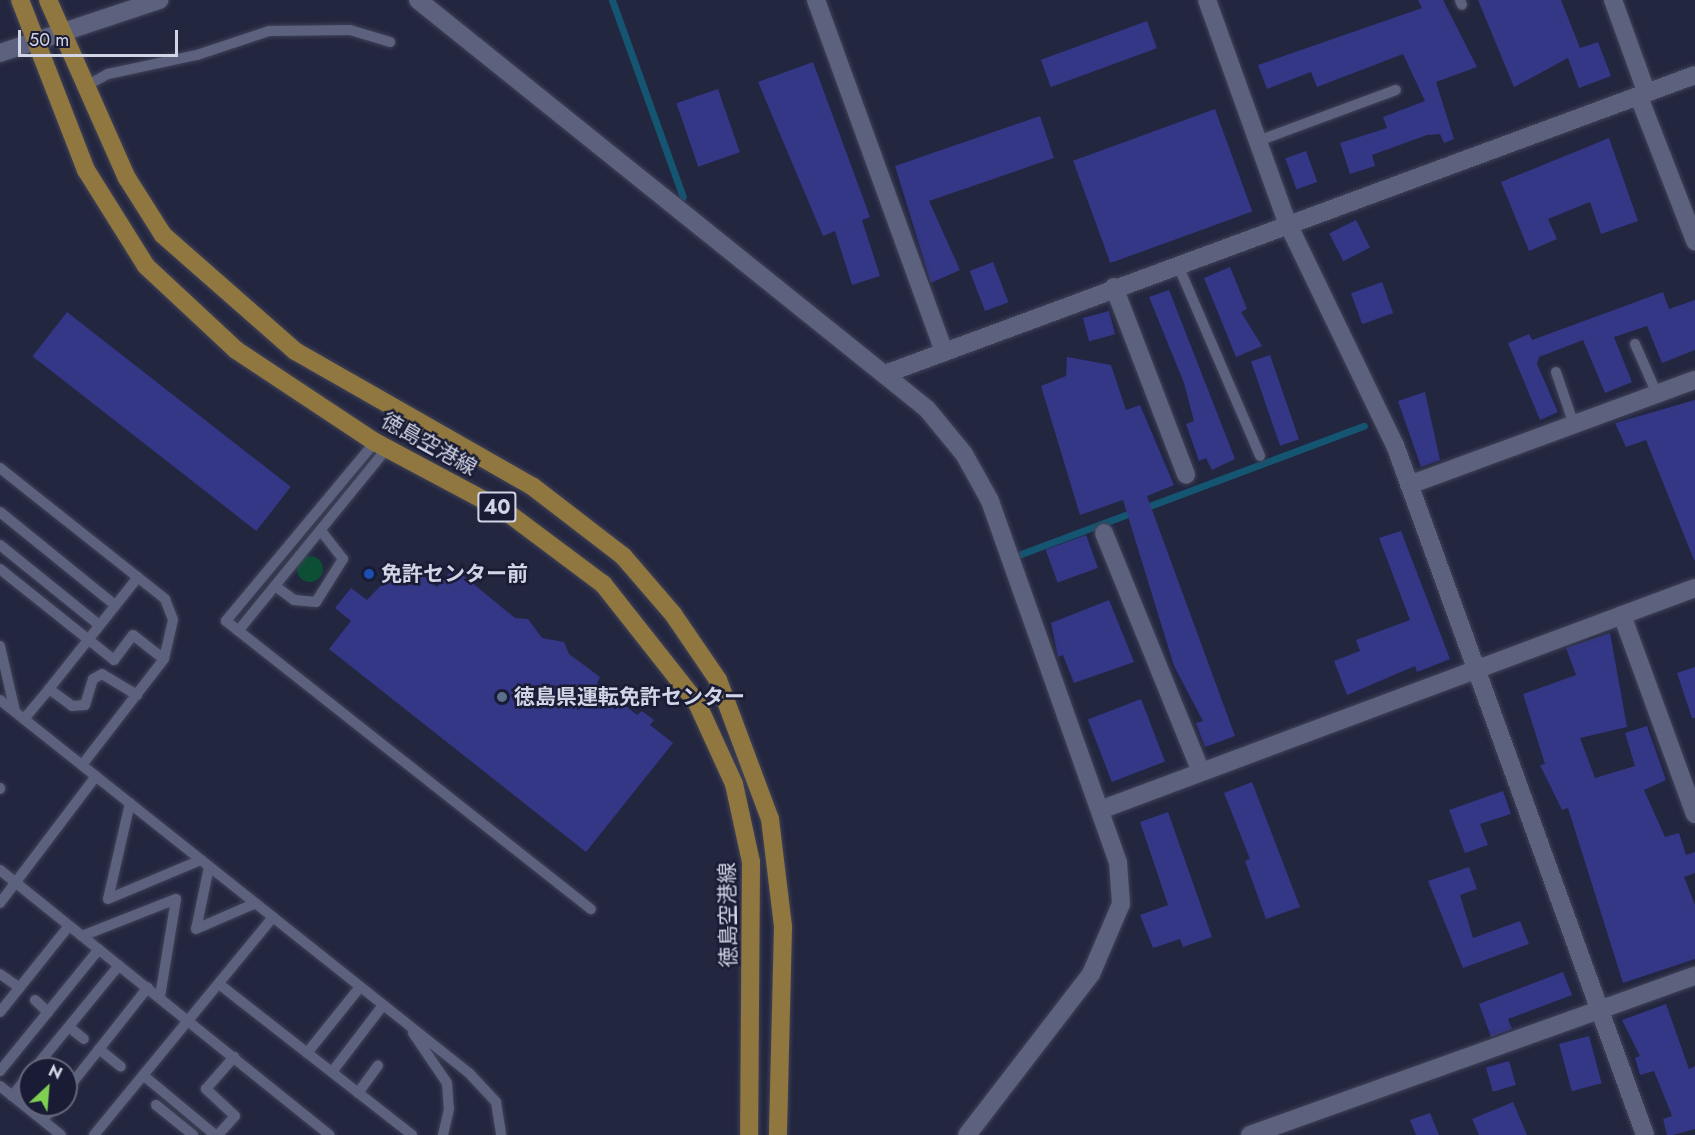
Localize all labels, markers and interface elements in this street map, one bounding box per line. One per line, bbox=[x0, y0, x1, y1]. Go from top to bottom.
scale bar bbox=[21, 18, 182, 56]
text: 50 m bbox=[29, 27, 69, 53]
street label: 徳島空港線 bbox=[377, 408, 481, 480]
road number: 40 bbox=[476, 490, 518, 524]
place label: 免許センター前 bbox=[381, 561, 528, 587]
marker: 免許センター前 bbox=[362, 567, 376, 581]
place label: 徳島県運転免許センター bbox=[514, 684, 745, 710]
marker: 徳島県運転免許センター bbox=[495, 690, 509, 704]
street label: 徳島空港線 bbox=[714, 862, 742, 968]
north arrow bbox=[18, 1057, 78, 1117]
text: N bbox=[44, 1059, 66, 1085]

